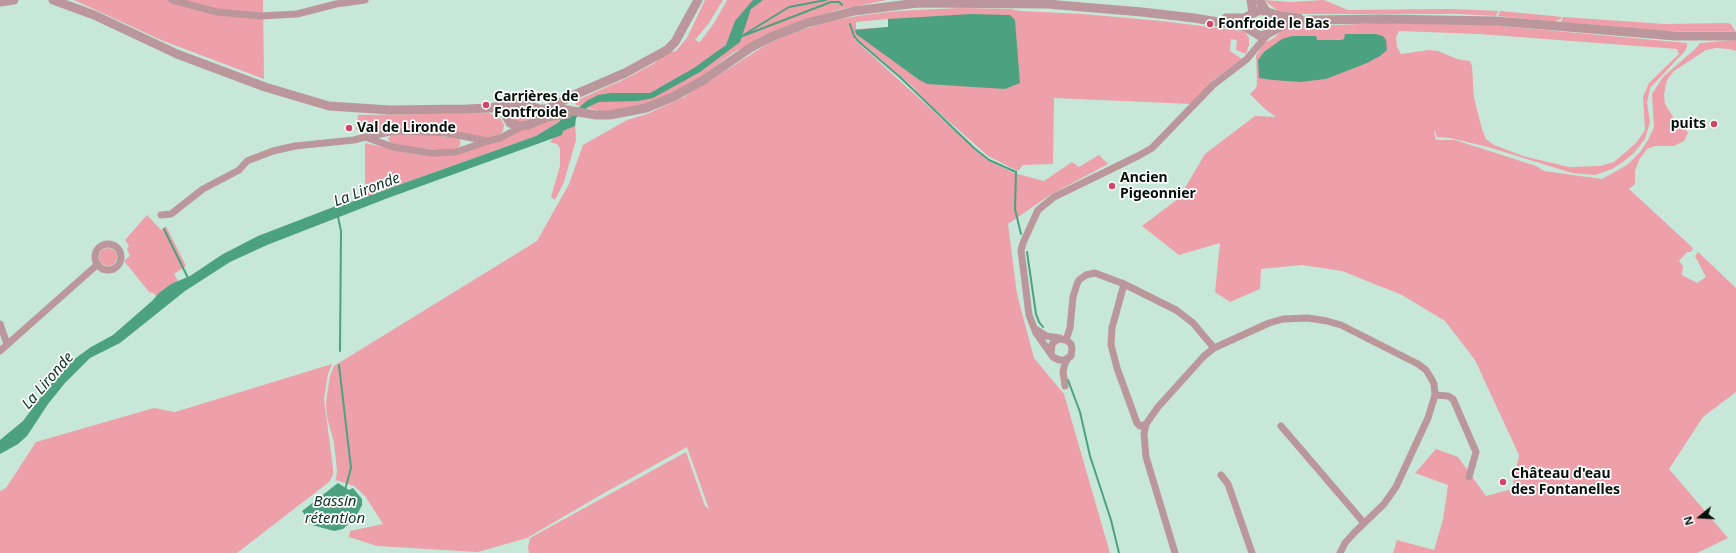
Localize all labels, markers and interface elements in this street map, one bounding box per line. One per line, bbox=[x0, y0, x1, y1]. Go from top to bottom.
place label: Fonfroide le Bas bbox=[1218, 16, 1330, 32]
marker: Fonfroide le Bas bbox=[1205, 19, 1215, 29]
place label: Carrières de Fontfroide bbox=[494, 89, 579, 122]
marker: Carrières de Fontfroide bbox=[481, 100, 491, 110]
place label: puits bbox=[1671, 116, 1706, 132]
marker: puits bbox=[1709, 119, 1719, 129]
place label: Val de Lironde bbox=[357, 120, 456, 136]
marker: Val de Lironde bbox=[344, 123, 354, 133]
water label: La Lironde bbox=[331, 169, 403, 211]
place label: Ancien Pigeonnier bbox=[1120, 170, 1196, 202]
marker: Ancien Pigeonnier bbox=[1107, 181, 1117, 191]
water label: La Lironde bbox=[18, 349, 78, 413]
place label: Château d'eau des Fontanelles bbox=[1511, 466, 1620, 498]
marker: Château d'eau des Fontanelles bbox=[1498, 477, 1508, 487]
water label: Bassin rétention bbox=[305, 493, 365, 528]
north arrow bbox=[1680, 497, 1720, 537]
text: N bbox=[1680, 514, 1697, 527]

